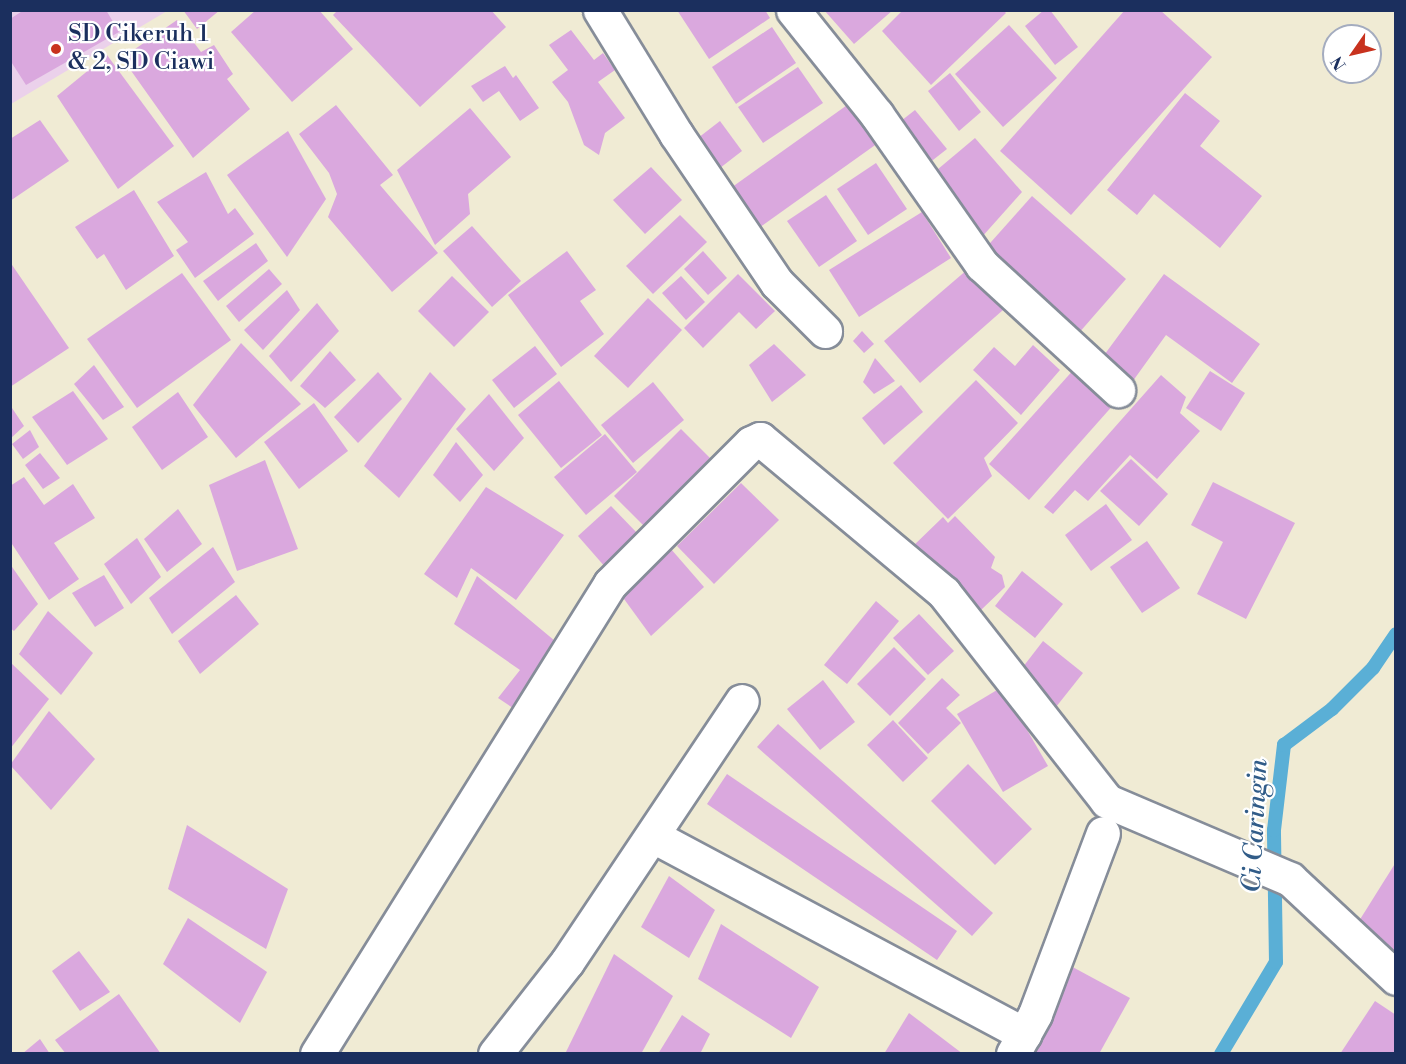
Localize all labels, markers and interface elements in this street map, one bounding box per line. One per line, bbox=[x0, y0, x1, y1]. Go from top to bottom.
place label: SD Cikeruh 1 & 2, SD Ciawi bbox=[68, 21, 215, 77]
north arrow bbox=[1322, 24, 1382, 84]
marker: SD Cikeruh 1 & 2, SD Ciawi bbox=[49, 42, 63, 56]
text: N bbox=[1327, 52, 1351, 74]
water label: Ci Caringin bbox=[1237, 758, 1275, 894]

